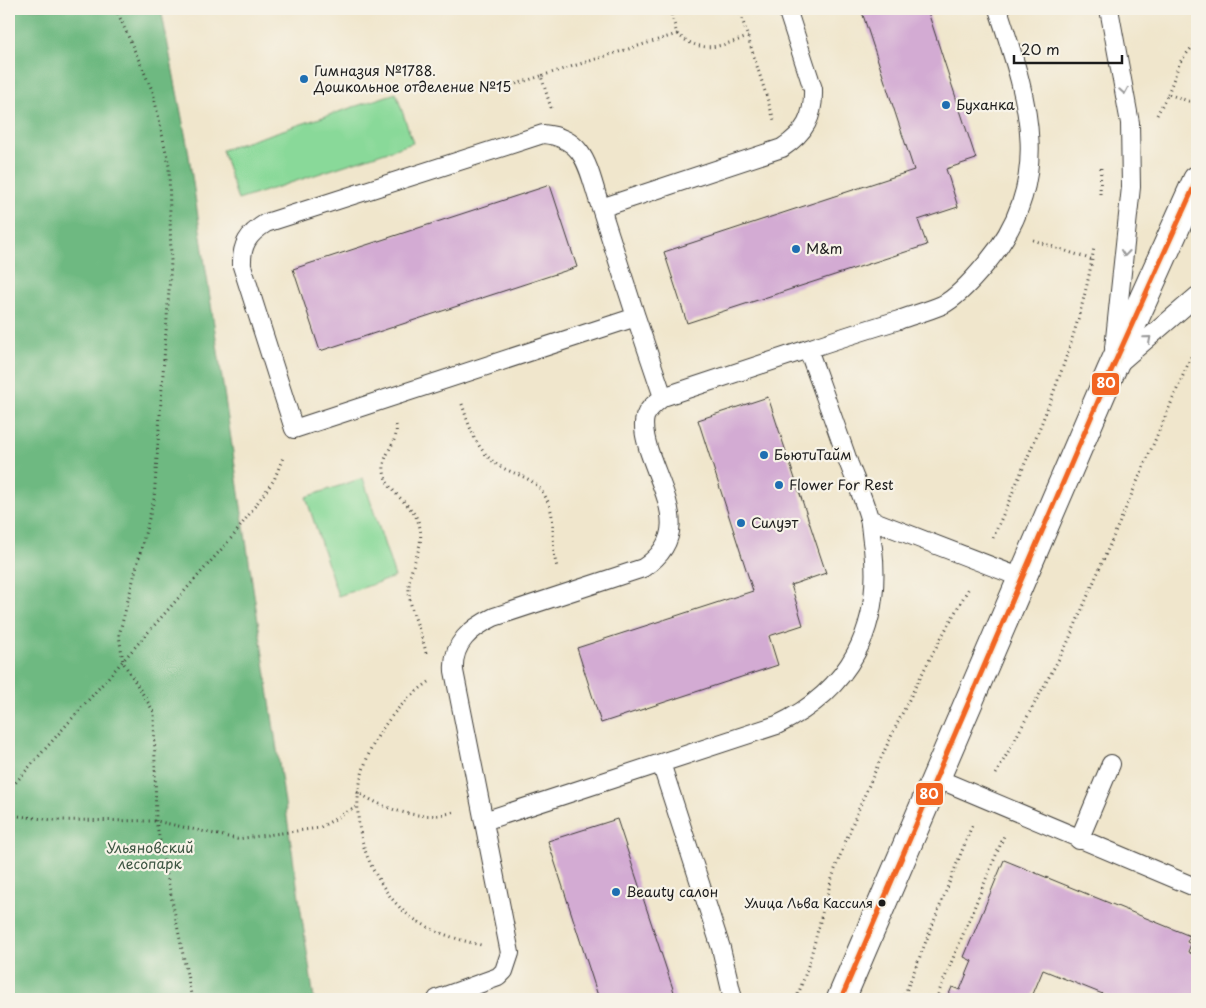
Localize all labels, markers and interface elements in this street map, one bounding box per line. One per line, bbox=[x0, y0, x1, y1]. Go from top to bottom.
scale bar bbox=[1014, 32, 1121, 64]
text: 20 m bbox=[1021, 37, 1060, 60]
place label: Гимназия №1788. Дошкольное отделение №15 bbox=[313, 60, 511, 97]
marker: Гимназия №1788. Дошкольное отделение №15 bbox=[298, 73, 310, 85]
one-way arrow bbox=[1118, 87, 1129, 95]
place label: Буханка bbox=[956, 94, 1015, 115]
marker: Буханка bbox=[940, 99, 952, 111]
place label: M&m bbox=[806, 238, 843, 259]
marker: M&m bbox=[790, 243, 802, 255]
one-way arrow bbox=[1120, 249, 1131, 257]
one-way arrow bbox=[1143, 335, 1152, 344]
line badge: 80 bbox=[1091, 372, 1120, 396]
text: 80 bbox=[1096, 372, 1116, 393]
place label: БьютиТайм bbox=[774, 444, 852, 465]
marker: БьютиТайм bbox=[758, 449, 770, 461]
place label: Flower For Rest bbox=[789, 474, 894, 495]
marker: Flower For Rest bbox=[773, 479, 785, 491]
place label: Силуэт bbox=[751, 512, 799, 533]
marker: Силуэт bbox=[735, 517, 747, 529]
line badge: 80 bbox=[915, 782, 944, 806]
text: 80 bbox=[919, 783, 939, 804]
park label: Ульяновский лесопарк bbox=[107, 837, 193, 874]
place label: Beauty салон bbox=[626, 881, 718, 902]
marker: Beauty салон bbox=[610, 886, 622, 898]
place label: Улица Льва Кассиля bbox=[744, 893, 873, 912]
marker: Улица Льва Кассиля bbox=[877, 898, 887, 908]

